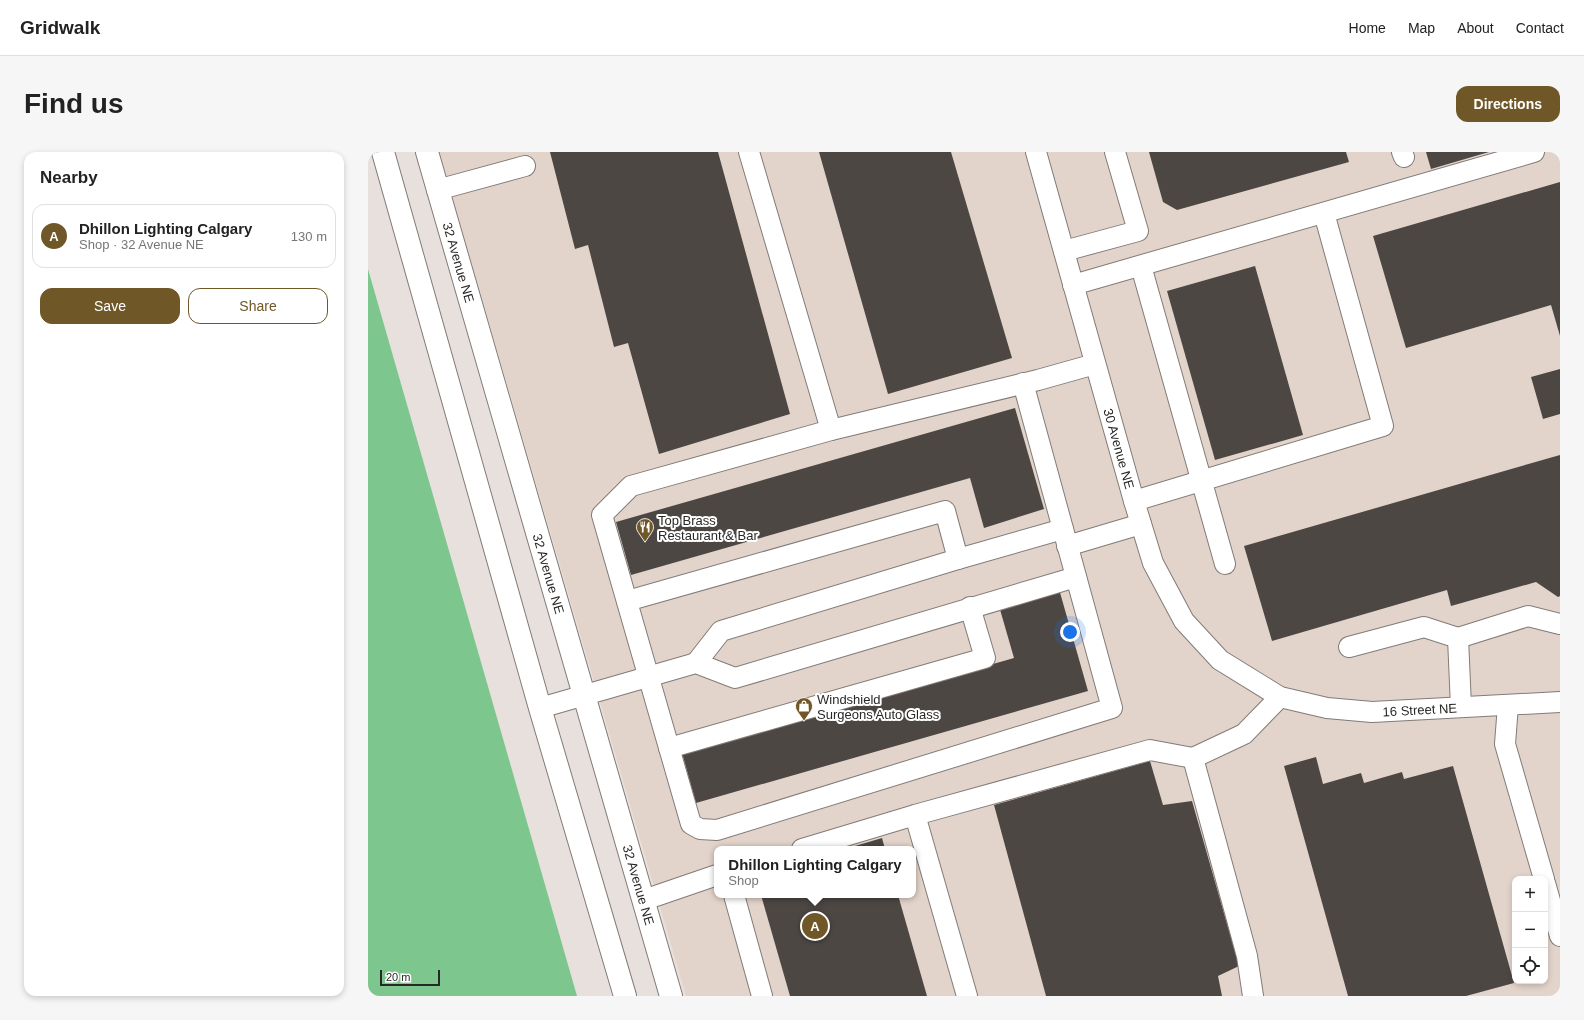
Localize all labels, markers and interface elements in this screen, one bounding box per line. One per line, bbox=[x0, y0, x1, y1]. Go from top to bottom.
text: Gridwalk bbox=[20, 17, 100, 38]
text: Home bbox=[1349, 20, 1386, 36]
text: Map bbox=[1408, 20, 1435, 36]
text: About bbox=[1457, 20, 1494, 36]
text: Contact bbox=[1516, 20, 1564, 36]
button: Directions bbox=[1456, 86, 1560, 122]
text: Find us bbox=[24, 88, 124, 119]
text: Nearby bbox=[40, 168, 98, 187]
text: Dhillon Lighting Calgary bbox=[79, 220, 252, 237]
street label: 32 Avenue NE bbox=[440, 221, 478, 305]
text: A bbox=[49, 229, 59, 244]
text: 130 m bbox=[291, 229, 327, 244]
text: Shop · 32 Avenue NE bbox=[79, 237, 204, 252]
button: Save bbox=[40, 288, 180, 324]
button: Share bbox=[188, 288, 328, 324]
street label: 30 Avenue NE bbox=[1101, 407, 1138, 491]
place label: Top Brass Restaurant & Bar bbox=[658, 513, 758, 543]
restaurant icon: Top Brass Restaurant & Bar bbox=[635, 517, 655, 542]
street label: 32 Avenue NE bbox=[530, 532, 568, 616]
your location bbox=[1060, 622, 1080, 642]
place label: Windshield Surgeons Auto Glass bbox=[817, 692, 940, 722]
shop icon: Windshield Surgeons Auto Glass bbox=[794, 696, 814, 721]
street label: 16 Street NE bbox=[1382, 700, 1458, 719]
street label: 32 Avenue NE bbox=[620, 843, 658, 927]
popup bbox=[714, 846, 916, 898]
text: Dhillon Lighting Calgary bbox=[728, 856, 902, 873]
text: Shop bbox=[728, 873, 759, 888]
map controls bbox=[1512, 876, 1548, 984]
button: + bbox=[1512, 876, 1548, 912]
pin: A bbox=[802, 911, 828, 941]
button: − bbox=[1512, 912, 1548, 948]
button: locate bbox=[1512, 948, 1548, 984]
scale bar bbox=[380, 968, 440, 987]
text: 20 m bbox=[386, 971, 410, 983]

